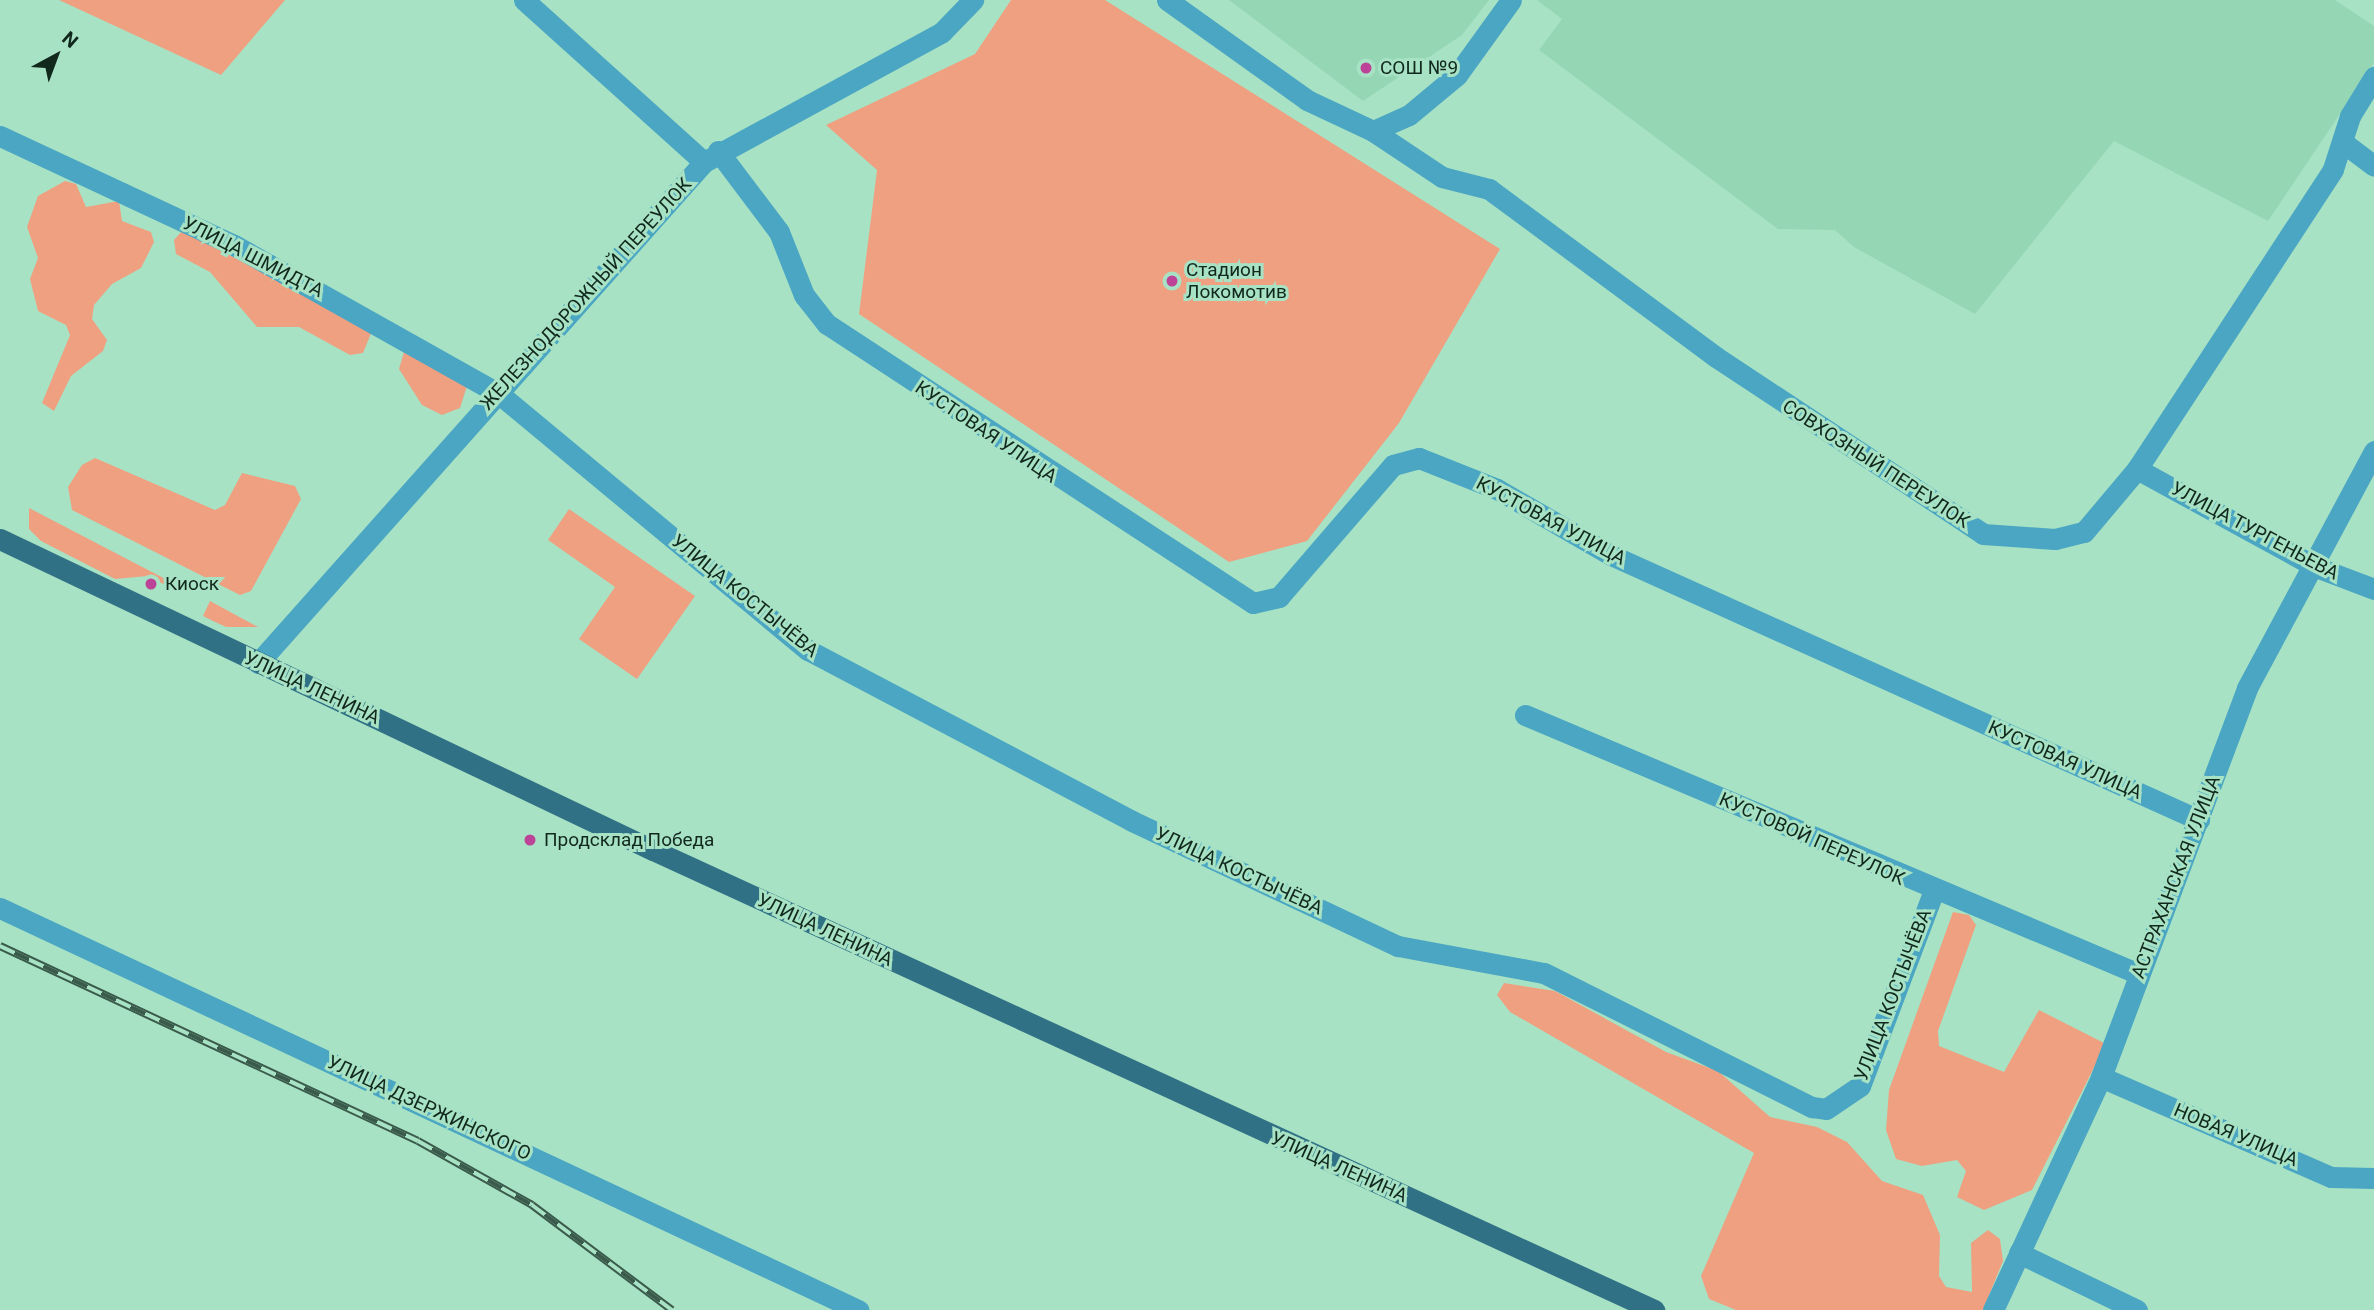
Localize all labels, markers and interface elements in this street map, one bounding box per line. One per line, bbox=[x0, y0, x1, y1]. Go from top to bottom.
north arrow bbox=[21, 21, 91, 91]
text: N bbox=[58, 27, 83, 53]
place label: СОШ №9 bbox=[1380, 57, 1458, 79]
marker: СОШ №9 bbox=[1358, 60, 1374, 76]
street label: ЖЕЛЕЗНОДОРОЖНЫЙ ПЕРЕУЛОК bbox=[476, 173, 696, 415]
street label: УЛИЦА ШМИДТА bbox=[179, 212, 327, 302]
place label: Стадион Локомотив bbox=[1186, 259, 1287, 303]
marker: Стадион Локомотив bbox=[1164, 273, 1180, 289]
street label: КУСТОВАЯ УЛИЦА bbox=[911, 376, 1061, 488]
street label: СОВХОЗНЫЙ ПЕРЕУЛОК bbox=[1778, 395, 1974, 533]
street label: КУСТОВАЯ УЛИЦА bbox=[1472, 472, 1630, 570]
street label: УЛИЦА ТУРГЕНЬЕВА bbox=[2167, 477, 2343, 585]
street label: УЛИЦА КОСТЫЧЁВА bbox=[667, 530, 823, 662]
place label: Киоск bbox=[165, 573, 219, 595]
marker: Киоск bbox=[143, 576, 159, 592]
street label: УЛИЦА ЛЕНИНА bbox=[241, 647, 383, 729]
street label: КУСТОВАЯ УЛИЦА bbox=[1984, 716, 2146, 804]
street label: АСТРАХАНСКАЯ УЛИЦА bbox=[2127, 772, 2225, 982]
street label: КУСТОВОЙ ПЕРЕУЛОК bbox=[1716, 788, 1908, 890]
street label: УЛИЦА КОСТЫЧЁВА bbox=[1152, 822, 1326, 920]
place label: Продсклад Победа bbox=[544, 829, 714, 851]
marker: Продсклад Победа bbox=[522, 832, 538, 848]
street label: УЛИЦА ЛЕНИНА bbox=[754, 889, 896, 971]
street label: УЛИЦА КОСТЫЧЁВА bbox=[1850, 906, 1936, 1084]
street label: УЛИЦА ДЗЕРЖИНСКОГО bbox=[323, 1051, 535, 1165]
street label: НОВАЯ УЛИЦА bbox=[2171, 1099, 2301, 1171]
street label: УЛИЦА ЛЕНИНА bbox=[1267, 1127, 1411, 1207]

